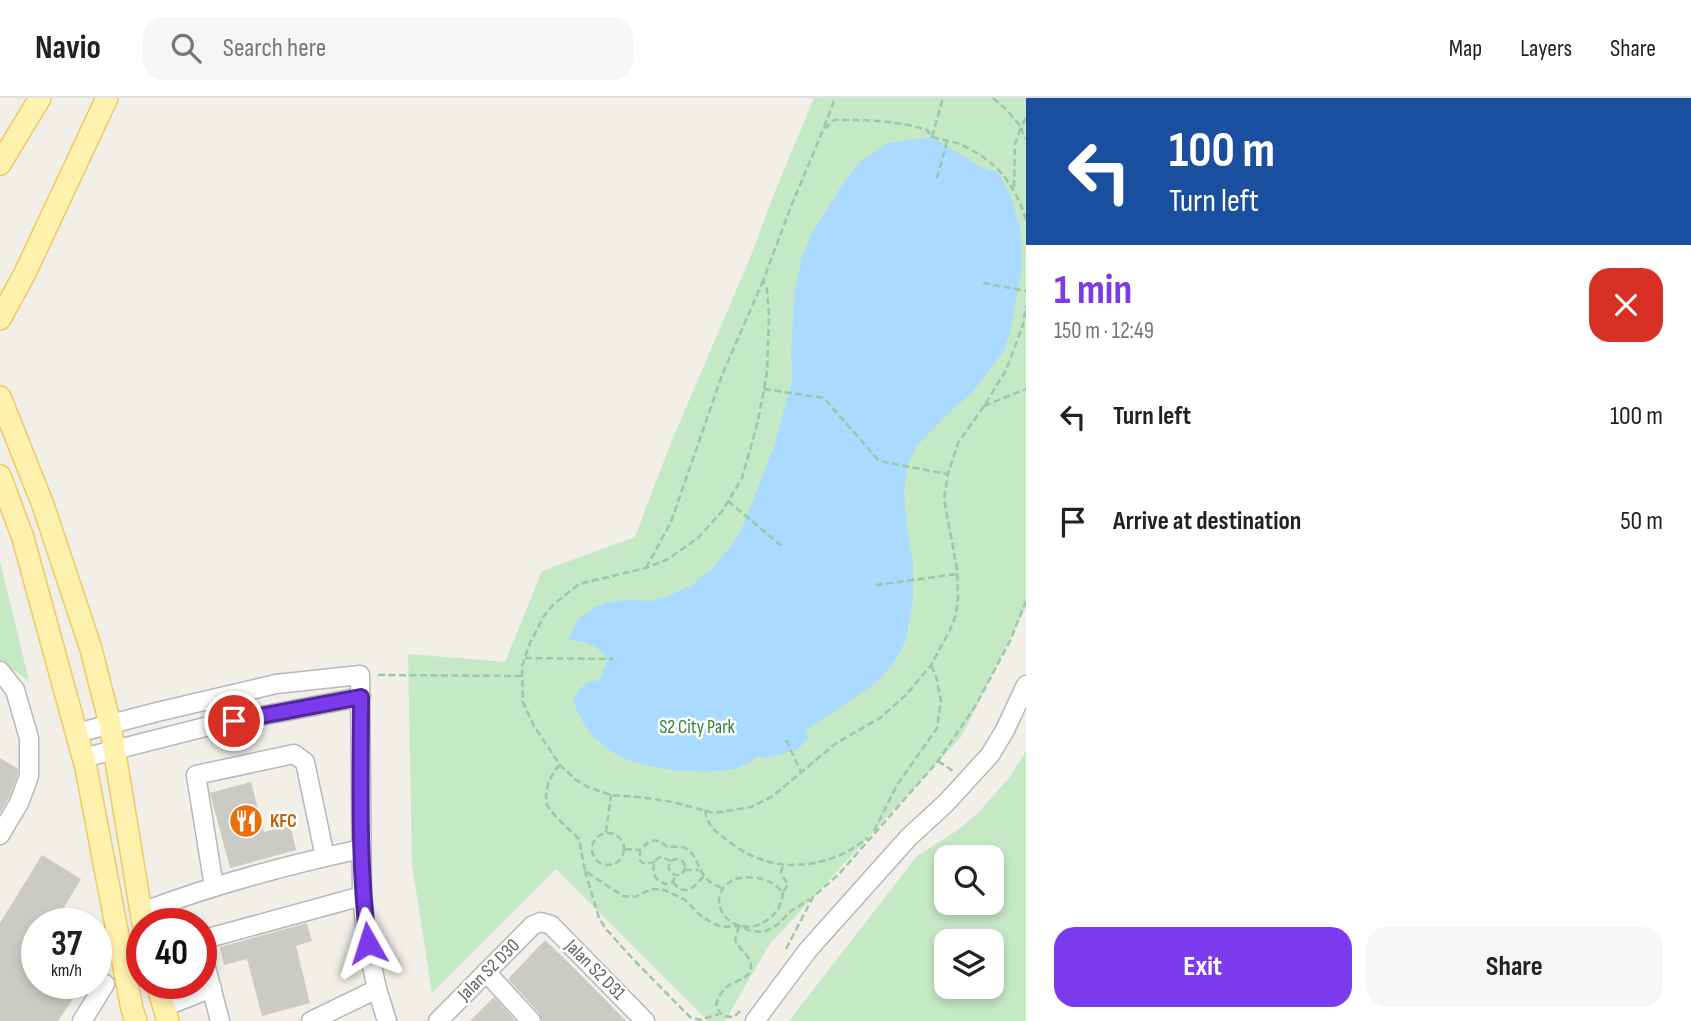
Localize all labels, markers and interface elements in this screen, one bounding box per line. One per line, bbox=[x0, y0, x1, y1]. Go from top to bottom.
search box bbox=[143, 17, 633, 80]
text: Navio bbox=[35, 28, 101, 68]
icon: search bbox=[167, 29, 205, 67]
text: Search here bbox=[223, 33, 326, 64]
text: Map bbox=[1449, 34, 1482, 63]
text: Layers bbox=[1520, 34, 1572, 63]
text: Share bbox=[1610, 34, 1656, 63]
text: 100 m bbox=[1169, 122, 1275, 181]
icon: left bbox=[1054, 126, 1145, 217]
text: Turn left bbox=[1169, 182, 1259, 221]
text: 1 min bbox=[1054, 265, 1132, 316]
button: close bbox=[1589, 268, 1663, 342]
text: 150 m · 12:49 bbox=[1054, 317, 1154, 345]
icon: left bbox=[1054, 398, 1092, 436]
text: Turn left bbox=[1113, 401, 1191, 432]
text: 100 m bbox=[1610, 401, 1663, 432]
icon: arrive bbox=[1054, 503, 1092, 541]
text: Arrive at destination bbox=[1113, 506, 1301, 537]
text: 50 m bbox=[1620, 506, 1663, 537]
pin bbox=[204, 691, 264, 751]
icon: arrive bbox=[215, 702, 253, 740]
park label: S2 City Park bbox=[659, 716, 736, 739]
restaurant icon: KFC bbox=[227, 802, 265, 840]
place label: KFC bbox=[270, 810, 297, 833]
map controls bbox=[934, 845, 1004, 999]
button: search bbox=[934, 845, 1004, 915]
position arrow bbox=[331, 906, 405, 980]
speed limit sign: 40 bbox=[126, 908, 217, 999]
text: 37 bbox=[51, 923, 82, 966]
button: Exit bbox=[1054, 927, 1352, 1007]
button: Share bbox=[1366, 927, 1663, 1007]
button: layers bbox=[934, 929, 1004, 999]
street label: Jalan S2 D30 bbox=[453, 934, 525, 1006]
street label: Jalan S2 D31 bbox=[559, 934, 630, 1005]
text: km/h bbox=[51, 960, 82, 981]

